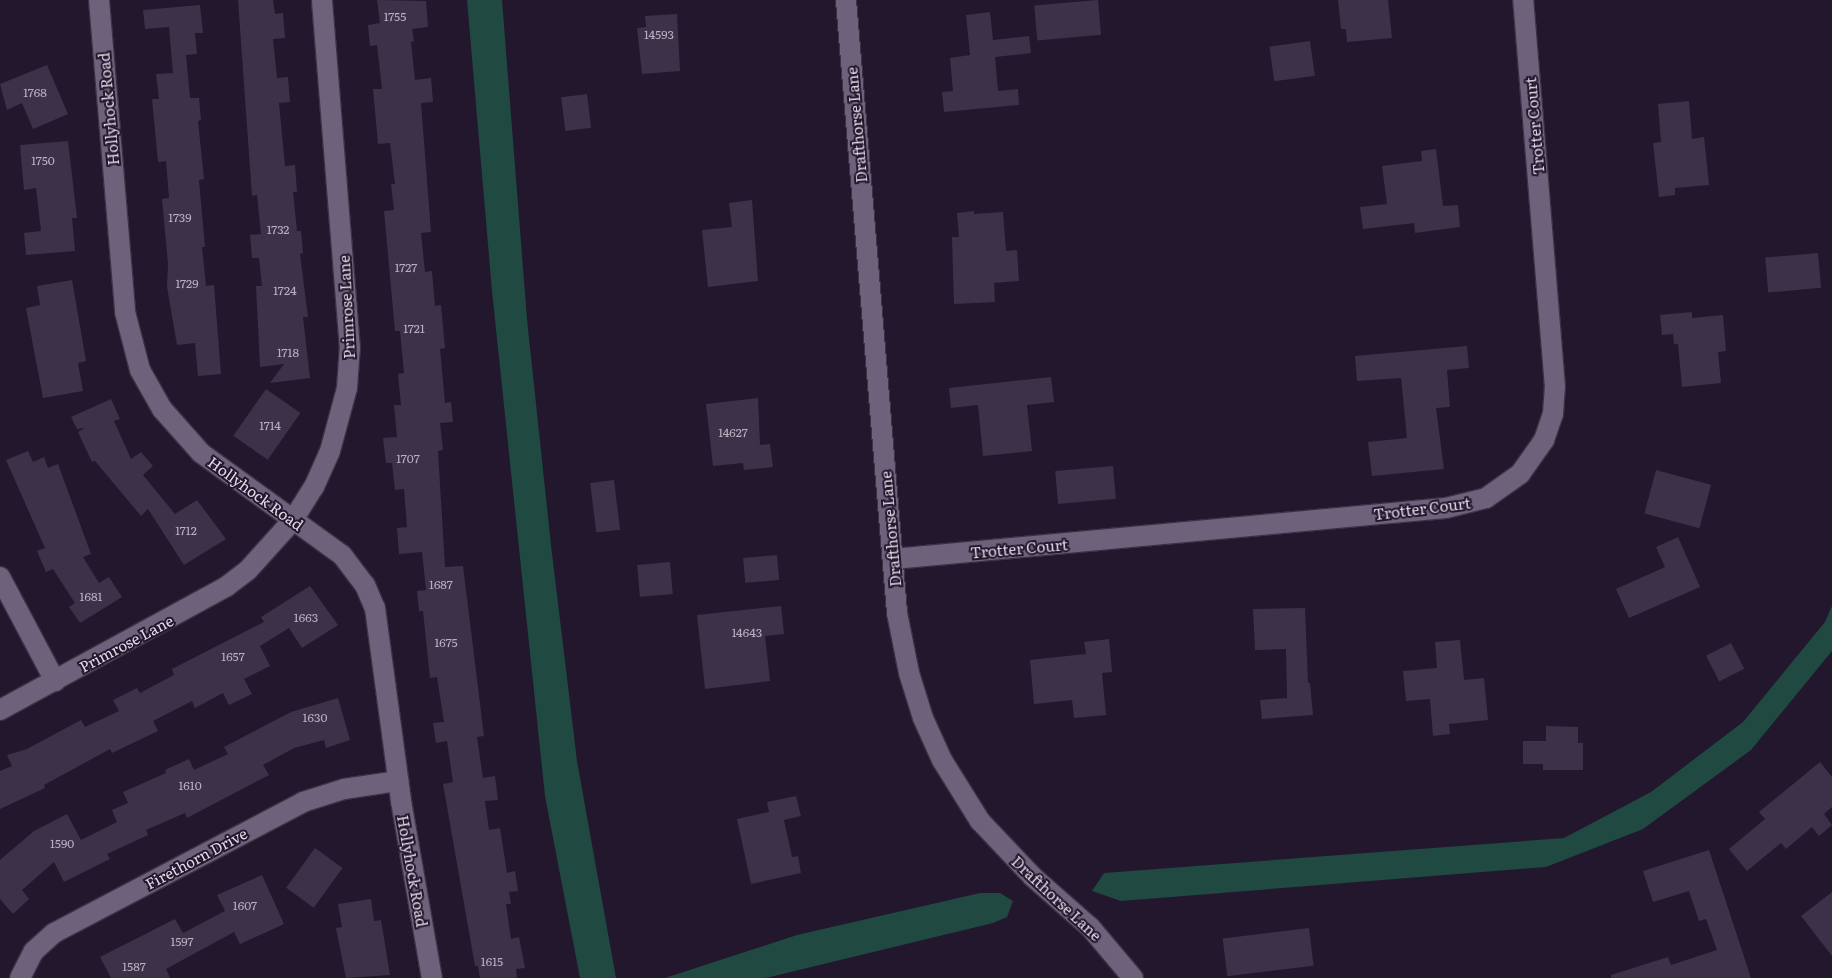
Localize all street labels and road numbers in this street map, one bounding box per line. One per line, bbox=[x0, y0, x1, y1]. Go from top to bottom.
street label: Hollyhock Road bbox=[94, 52, 122, 166]
street label: Drafthorse Lane bbox=[842, 66, 870, 184]
street label: Trotter Court bbox=[1521, 76, 1547, 176]
street label: Primrose Lane bbox=[334, 255, 358, 359]
street label: Hollyhock Road bbox=[205, 452, 307, 534]
street label: Drafthorse Lane bbox=[876, 470, 904, 588]
street label: Trotter Court bbox=[1372, 493, 1472, 523]
street label: Trotter Court bbox=[969, 535, 1069, 561]
street label: Primrose Lane bbox=[76, 611, 176, 675]
street label: Hollyhock Road bbox=[394, 814, 432, 928]
street label: Firethorn Drive bbox=[142, 824, 250, 892]
street label: Drafthorse Lane bbox=[1008, 852, 1106, 944]

